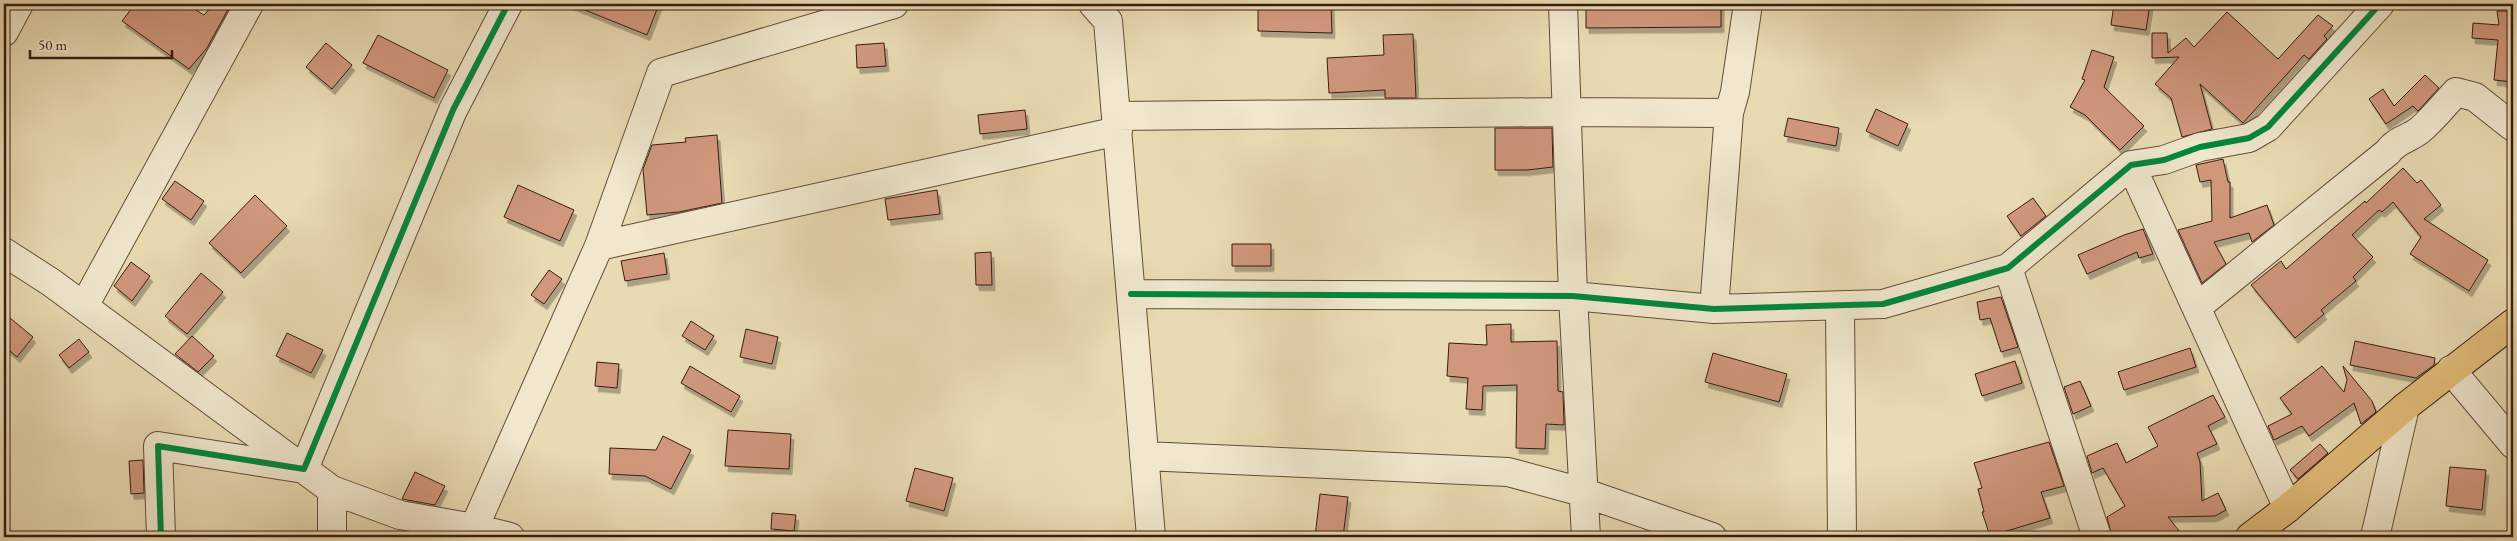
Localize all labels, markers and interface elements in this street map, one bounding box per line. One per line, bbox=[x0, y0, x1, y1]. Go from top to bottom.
scale bar bbox=[30, 28, 172, 60]
text: 50 m bbox=[38, 35, 67, 54]

